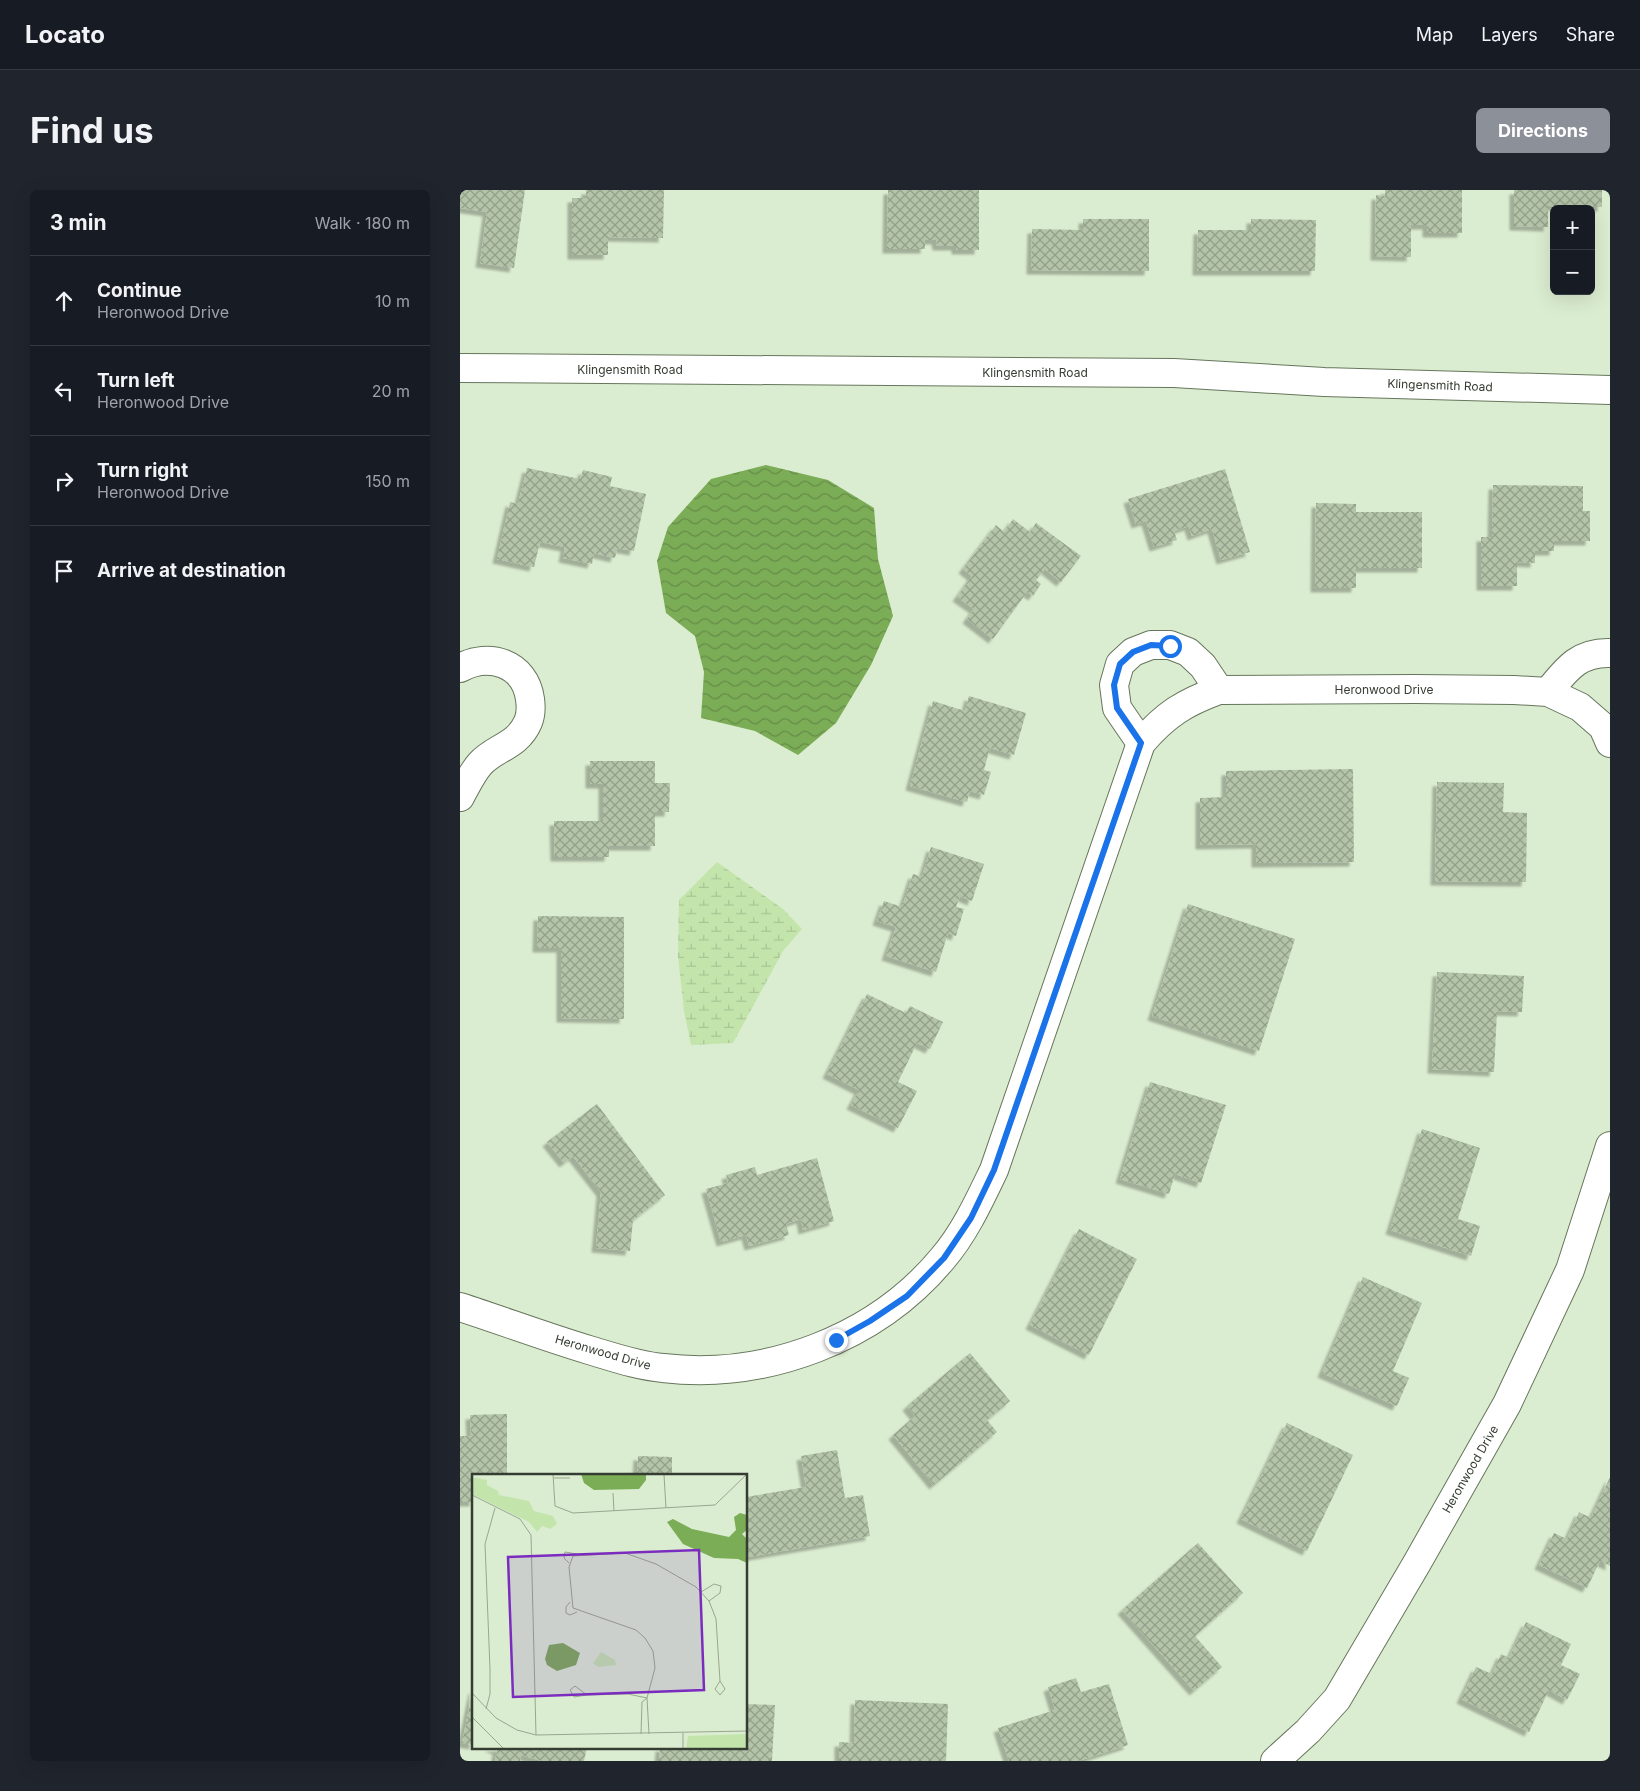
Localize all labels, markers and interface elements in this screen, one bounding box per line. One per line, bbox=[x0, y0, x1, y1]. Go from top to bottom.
text: Locato bbox=[25, 20, 105, 49]
text: Map bbox=[1416, 24, 1453, 45]
text: Layers bbox=[1481, 24, 1538, 45]
text: Share bbox=[1566, 24, 1615, 45]
button: Directions bbox=[1476, 108, 1610, 153]
text: Find us bbox=[30, 109, 154, 151]
map controls bbox=[1550, 205, 1595, 295]
button: + bbox=[1550, 205, 1595, 250]
text: 3 min bbox=[50, 210, 106, 235]
text: Walk · 180 m bbox=[315, 213, 410, 233]
button: − bbox=[1550, 250, 1595, 295]
text: Continue bbox=[97, 279, 182, 302]
icon: ahead bbox=[50, 287, 78, 315]
text: 10 m bbox=[375, 291, 410, 311]
text: Heronwood Drive bbox=[97, 302, 229, 322]
street label: Klingensmith Road bbox=[577, 362, 683, 377]
street label: Klingensmith Road bbox=[982, 365, 1088, 380]
text: Turn left bbox=[97, 369, 175, 392]
street label: Klingensmith Road bbox=[1387, 376, 1493, 394]
icon: left bbox=[50, 377, 78, 405]
text: 20 m bbox=[372, 381, 410, 401]
text: Heronwood Drive bbox=[97, 392, 229, 412]
text: Turn right bbox=[97, 459, 188, 482]
icon: right bbox=[50, 467, 78, 495]
text: 150 m bbox=[365, 471, 410, 491]
text: Heronwood Drive bbox=[97, 482, 229, 502]
icon: arrive bbox=[50, 557, 78, 585]
text: Arrive at destination bbox=[97, 559, 286, 582]
route start bbox=[1159, 635, 1182, 658]
street label: Heronwood Drive bbox=[1334, 682, 1434, 697]
route end bbox=[825, 1329, 848, 1352]
street label: Heronwood Drive bbox=[553, 1331, 653, 1373]
street label: Heronwood Drive bbox=[1439, 1422, 1501, 1516]
inset map bbox=[472, 1474, 748, 1748]

